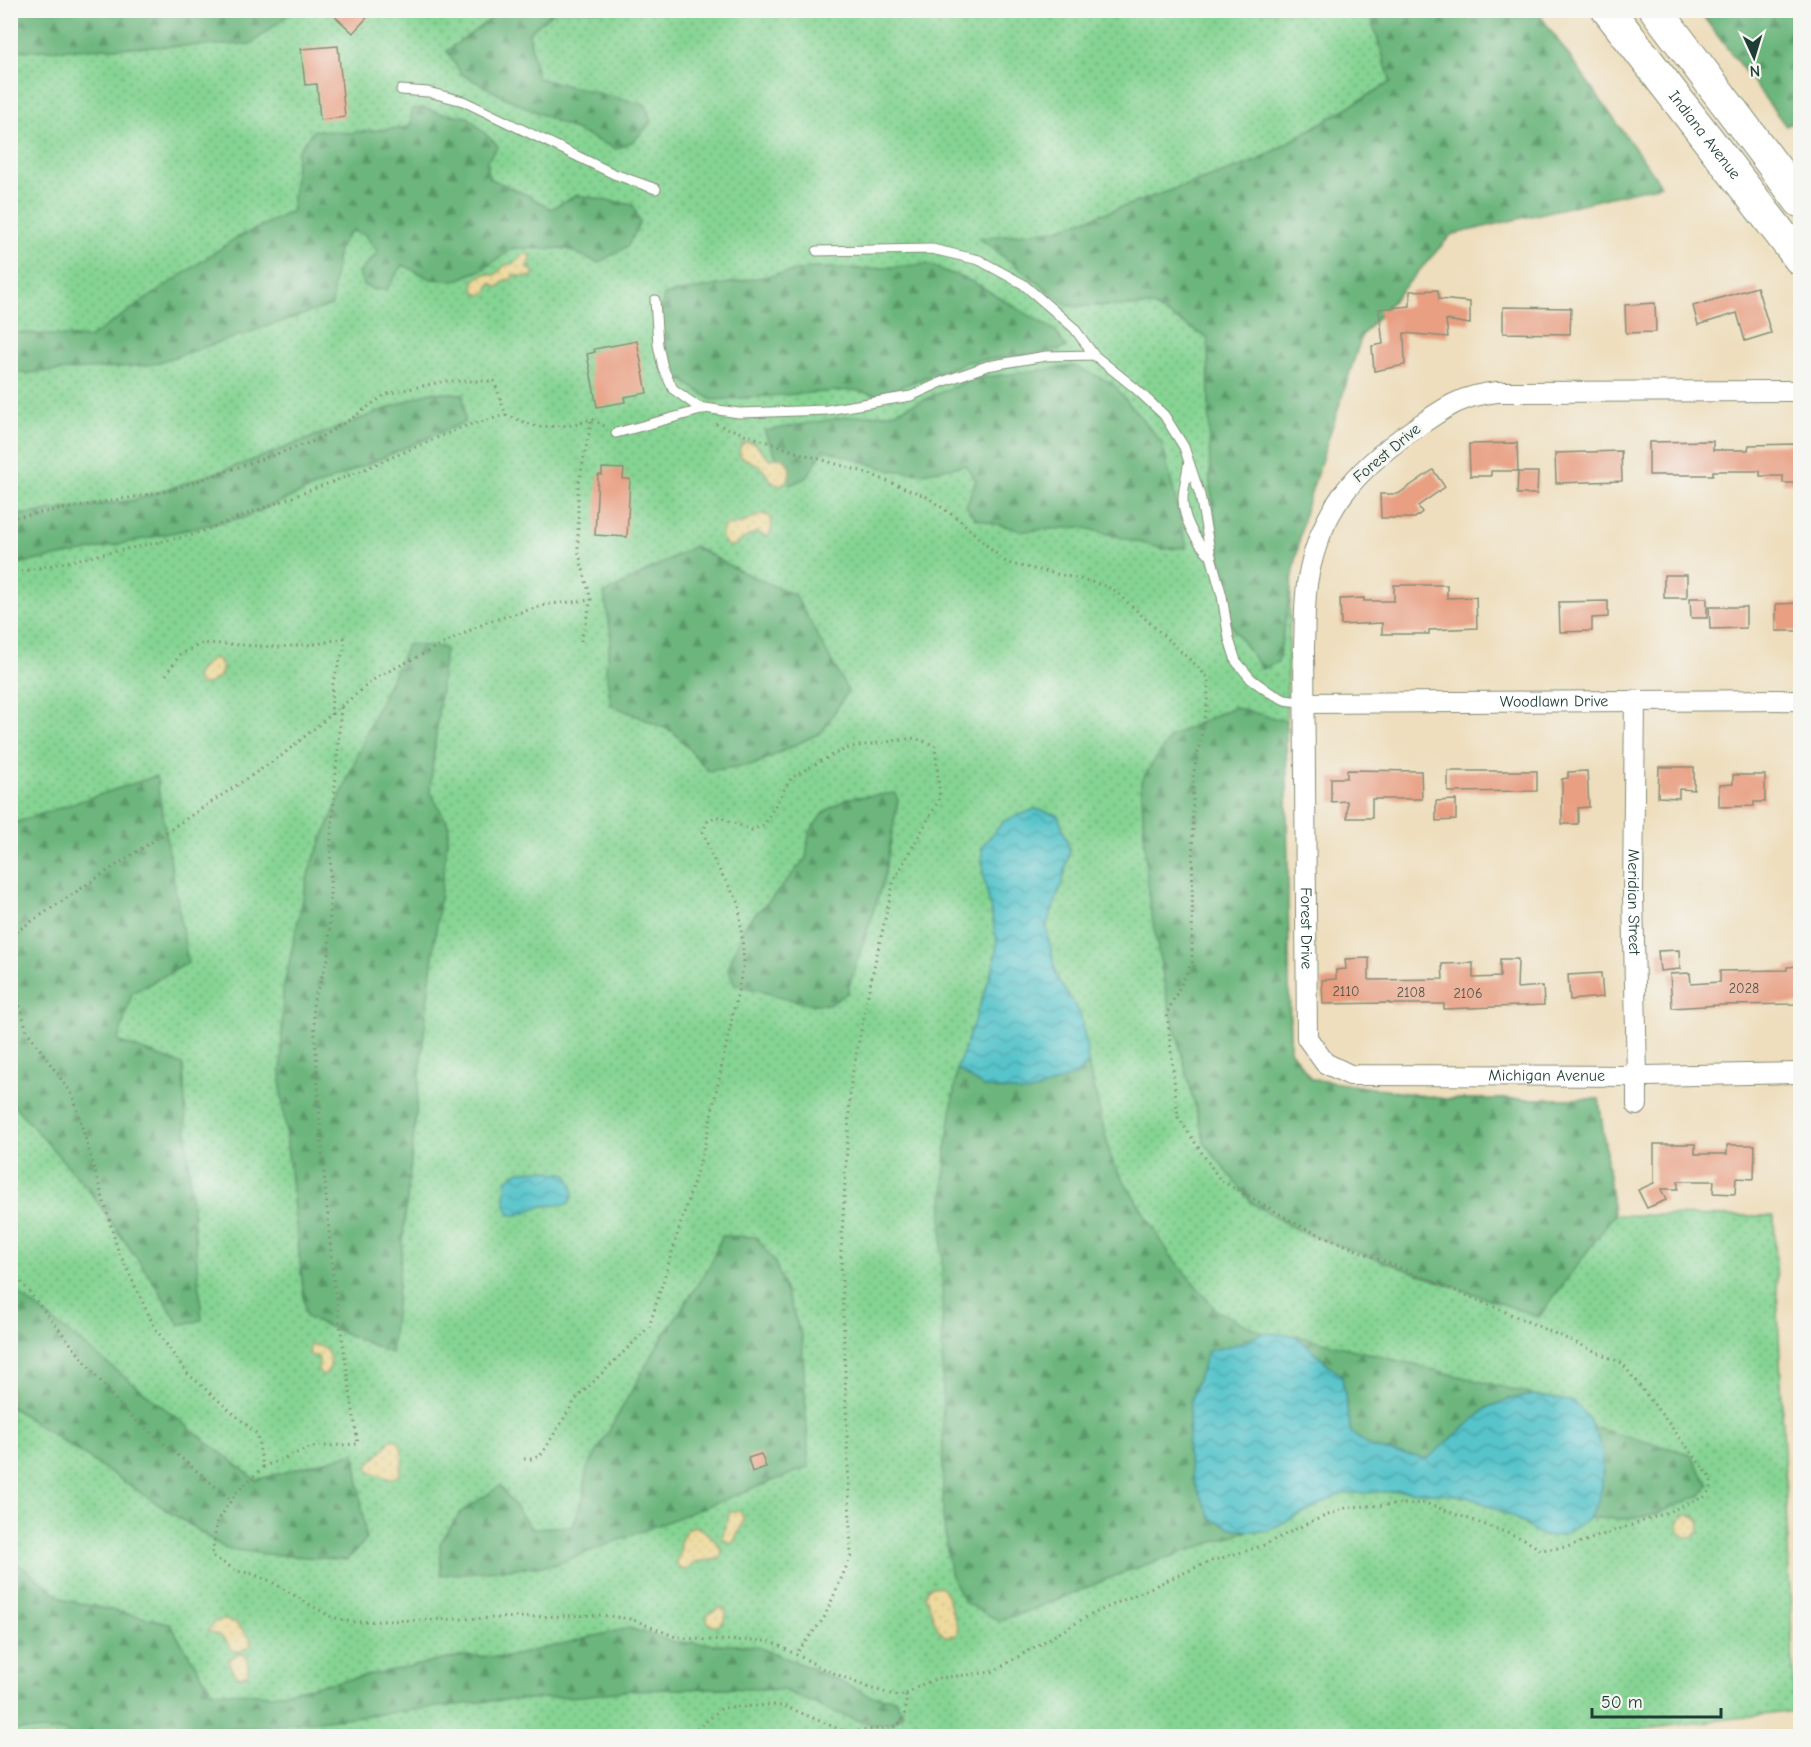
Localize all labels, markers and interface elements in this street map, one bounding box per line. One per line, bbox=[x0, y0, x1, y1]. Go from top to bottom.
north arrow bbox=[1724, 27, 1784, 87]
text: N bbox=[1749, 62, 1761, 80]
street label: Indiana Avenue bbox=[1665, 87, 1744, 183]
street label: Forest Drive bbox=[1350, 420, 1424, 486]
street label: Woodlawn Drive bbox=[1500, 692, 1608, 711]
street label: Meridian Street bbox=[1624, 849, 1643, 956]
street label: Forest Drive bbox=[1297, 887, 1315, 969]
house number: 2028 bbox=[1729, 980, 1759, 997]
house number: 2110 bbox=[1333, 983, 1359, 1000]
house number: 2108 bbox=[1397, 984, 1425, 1001]
house number: 2106 bbox=[1454, 985, 1482, 1002]
street label: Michigan Avenue bbox=[1488, 1066, 1605, 1085]
scale bar bbox=[1592, 1681, 1721, 1719]
text: 50 m bbox=[1601, 1692, 1643, 1713]

